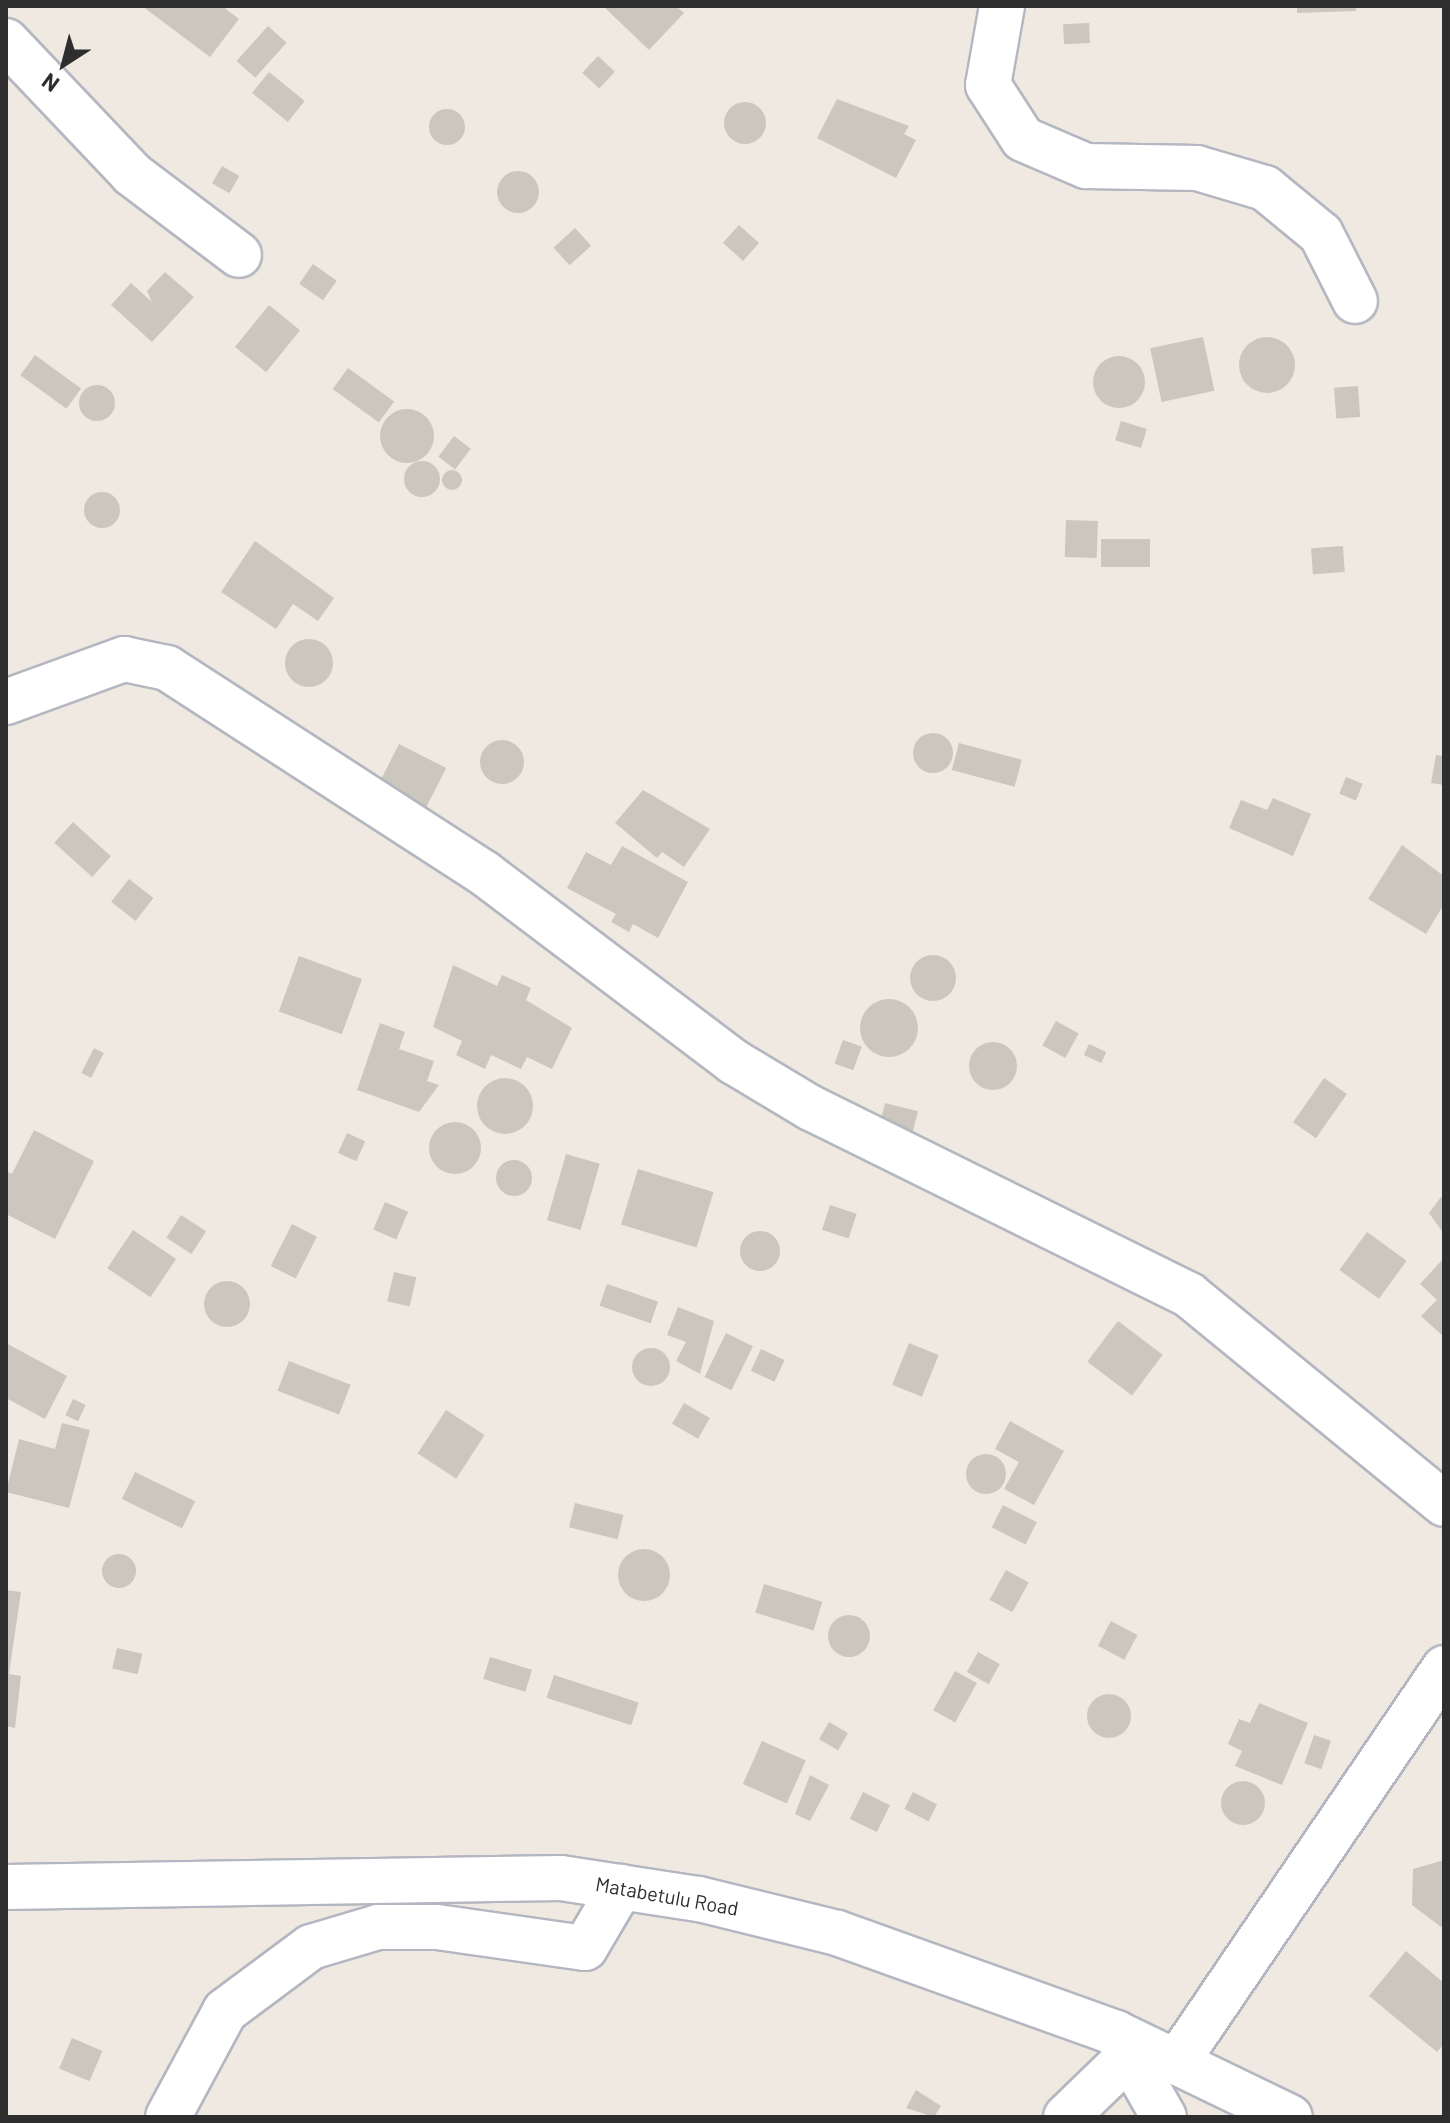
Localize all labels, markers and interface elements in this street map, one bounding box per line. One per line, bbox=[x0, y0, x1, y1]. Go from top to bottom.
north arrow bbox=[24, 24, 104, 104]
text: N bbox=[36, 69, 63, 98]
street label: Matabetulu Road bbox=[594, 1872, 740, 1920]

